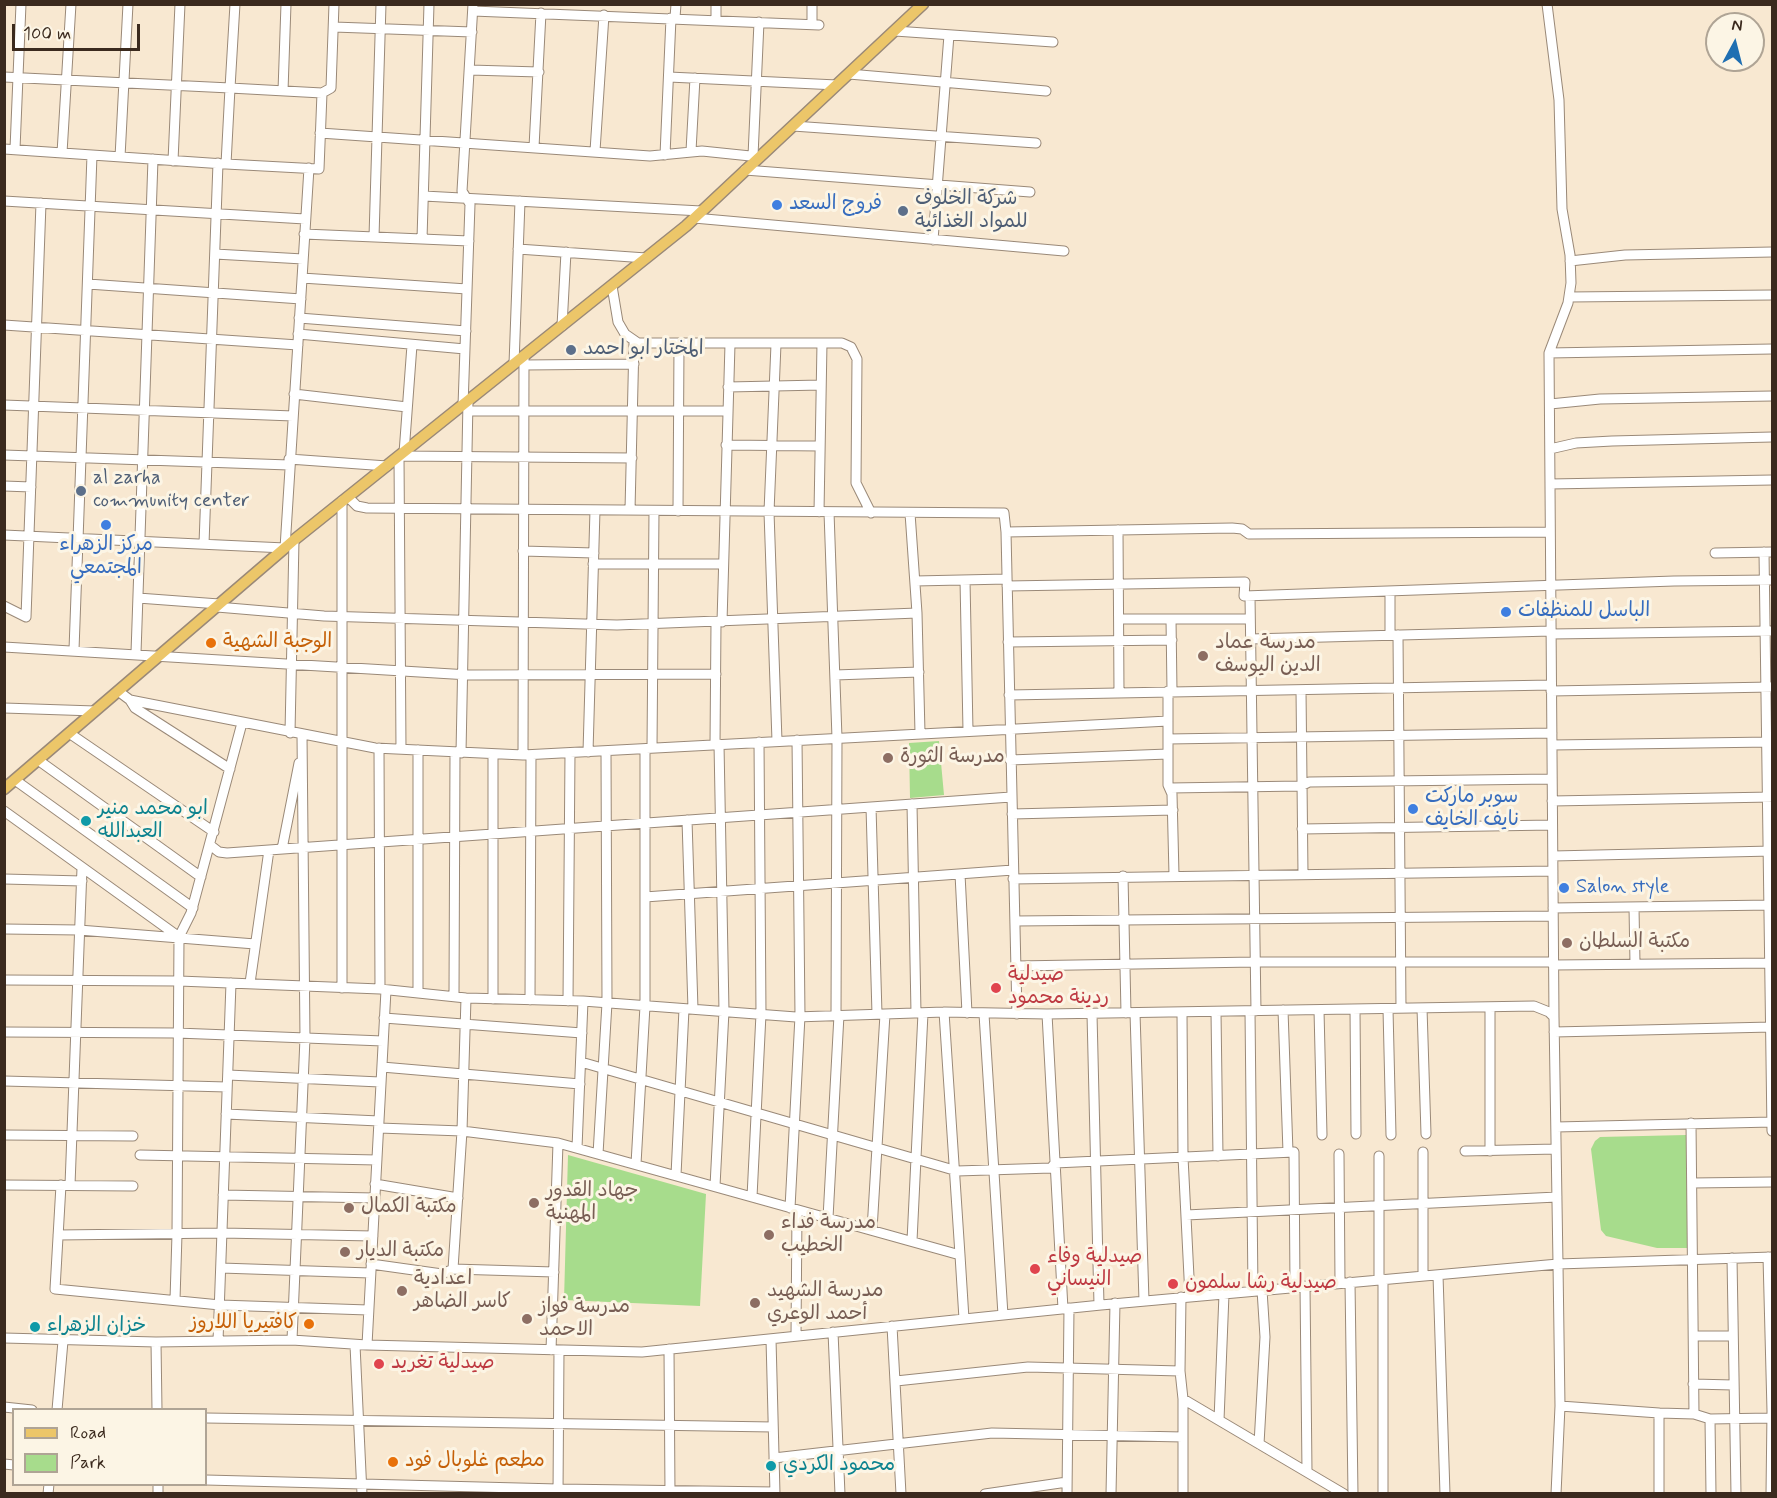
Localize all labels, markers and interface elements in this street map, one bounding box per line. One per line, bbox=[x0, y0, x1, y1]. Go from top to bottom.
scale bar bbox=[15, 12, 142, 50]
north arrow bbox=[1705, 12, 1765, 72]
text: N bbox=[1730, 15, 1744, 37]
text: 100 m bbox=[23, 22, 71, 46]
place label: شركة الخلوف للمواد الغذائية bbox=[915, 188, 1027, 235]
place label: فروج السعد bbox=[789, 193, 882, 217]
marker: فروج السعد bbox=[770, 198, 784, 212]
marker: شركة الخلوف للمواد الغذائية bbox=[896, 204, 910, 218]
place label: المختار ابو احمد bbox=[583, 338, 704, 362]
marker: المختار ابو احمد bbox=[564, 343, 578, 357]
place label: al zarha community center bbox=[93, 467, 250, 514]
marker: al zarha community center bbox=[74, 484, 88, 498]
marker: مركز الزهراء المجتمعي bbox=[99, 518, 113, 532]
place label: مركز الزهراء المجتمعي bbox=[59, 534, 153, 581]
place label: الباسل للمنظفات bbox=[1518, 600, 1650, 624]
marker: الباسل للمنظفات bbox=[1499, 605, 1513, 619]
place label: الوجبة الشهية bbox=[223, 631, 332, 655]
place label: مدرسة عماد الدين اليوسف bbox=[1215, 632, 1321, 679]
marker: الوجبة الشهية bbox=[204, 636, 218, 650]
marker: مدرسة عماد الدين اليوسف bbox=[1196, 649, 1210, 663]
place label: مدرسة الثورة bbox=[900, 746, 1005, 770]
marker: مدرسة الثورة bbox=[881, 751, 895, 765]
place label: سوبر ماركت نايف الخايف bbox=[1425, 786, 1519, 833]
place label: ابو محمد منير العبدالله bbox=[98, 798, 208, 845]
marker: سوبر ماركت نايف الخايف bbox=[1406, 802, 1420, 816]
marker: ابو محمد منير العبدالله bbox=[79, 814, 93, 828]
place label: Salon style bbox=[1576, 876, 1669, 900]
marker: Salon style bbox=[1557, 881, 1571, 895]
place label: مكتبة السلطان bbox=[1579, 931, 1690, 955]
marker: مكتبة السلطان bbox=[1560, 936, 1574, 950]
place label: صيدلية ردينة محمود bbox=[1008, 964, 1109, 1011]
marker: صيدلية ردينة محمود bbox=[989, 981, 1003, 995]
place label: جهاد القدور المهنية bbox=[546, 1180, 638, 1227]
place label: مكتبة الكمال bbox=[361, 1196, 457, 1220]
marker: جهاد القدور المهنية bbox=[527, 1196, 541, 1210]
marker: مكتبة الكمال bbox=[342, 1201, 356, 1215]
place label: مدرسة فداء الخطيب bbox=[781, 1212, 876, 1259]
marker: مدرسة فداء الخطيب bbox=[762, 1228, 776, 1242]
place label: مكتبة الديار bbox=[357, 1240, 444, 1264]
marker: مكتبة الديار bbox=[338, 1245, 352, 1259]
place label: صيدلية وفاء النيساني bbox=[1047, 1246, 1142, 1293]
marker: صيدلية وفاء النيساني bbox=[1028, 1262, 1042, 1276]
place label: اعدادية كاسر الضاهر bbox=[414, 1268, 511, 1315]
place label: صيدلية رشا سلمون bbox=[1185, 1272, 1337, 1296]
marker: صيدلية رشا سلمون bbox=[1166, 1277, 1180, 1291]
place label: مدرسة الشهيد أحمد الوعري bbox=[767, 1280, 883, 1327]
marker: اعدادية كاسر الضاهر bbox=[395, 1284, 409, 1298]
place label: مدرسة فواز الاحمد bbox=[539, 1296, 630, 1343]
marker: مدرسة الشهيد أحمد الوعري bbox=[748, 1296, 762, 1310]
place label: كافتيريا اللاروز bbox=[190, 1312, 297, 1336]
marker: مدرسة فواز الاحمد bbox=[520, 1312, 534, 1326]
place label: خزان الزهراء bbox=[47, 1315, 146, 1339]
marker: كافتيريا اللاروز bbox=[302, 1317, 316, 1331]
marker: خزان الزهراء bbox=[28, 1320, 42, 1334]
place label: صيدلية تغريد bbox=[391, 1352, 495, 1376]
marker: صيدلية تغريد bbox=[372, 1357, 386, 1371]
legend bbox=[12, 1408, 207, 1486]
text: Road bbox=[70, 1421, 106, 1445]
place label: مطعم غلوبال فود bbox=[405, 1450, 545, 1474]
text: Park bbox=[70, 1451, 106, 1475]
place label: محمود الكردي bbox=[783, 1454, 895, 1478]
marker: مطعم غلوبال فود bbox=[386, 1455, 400, 1469]
marker: محمود الكردي bbox=[764, 1459, 778, 1473]

